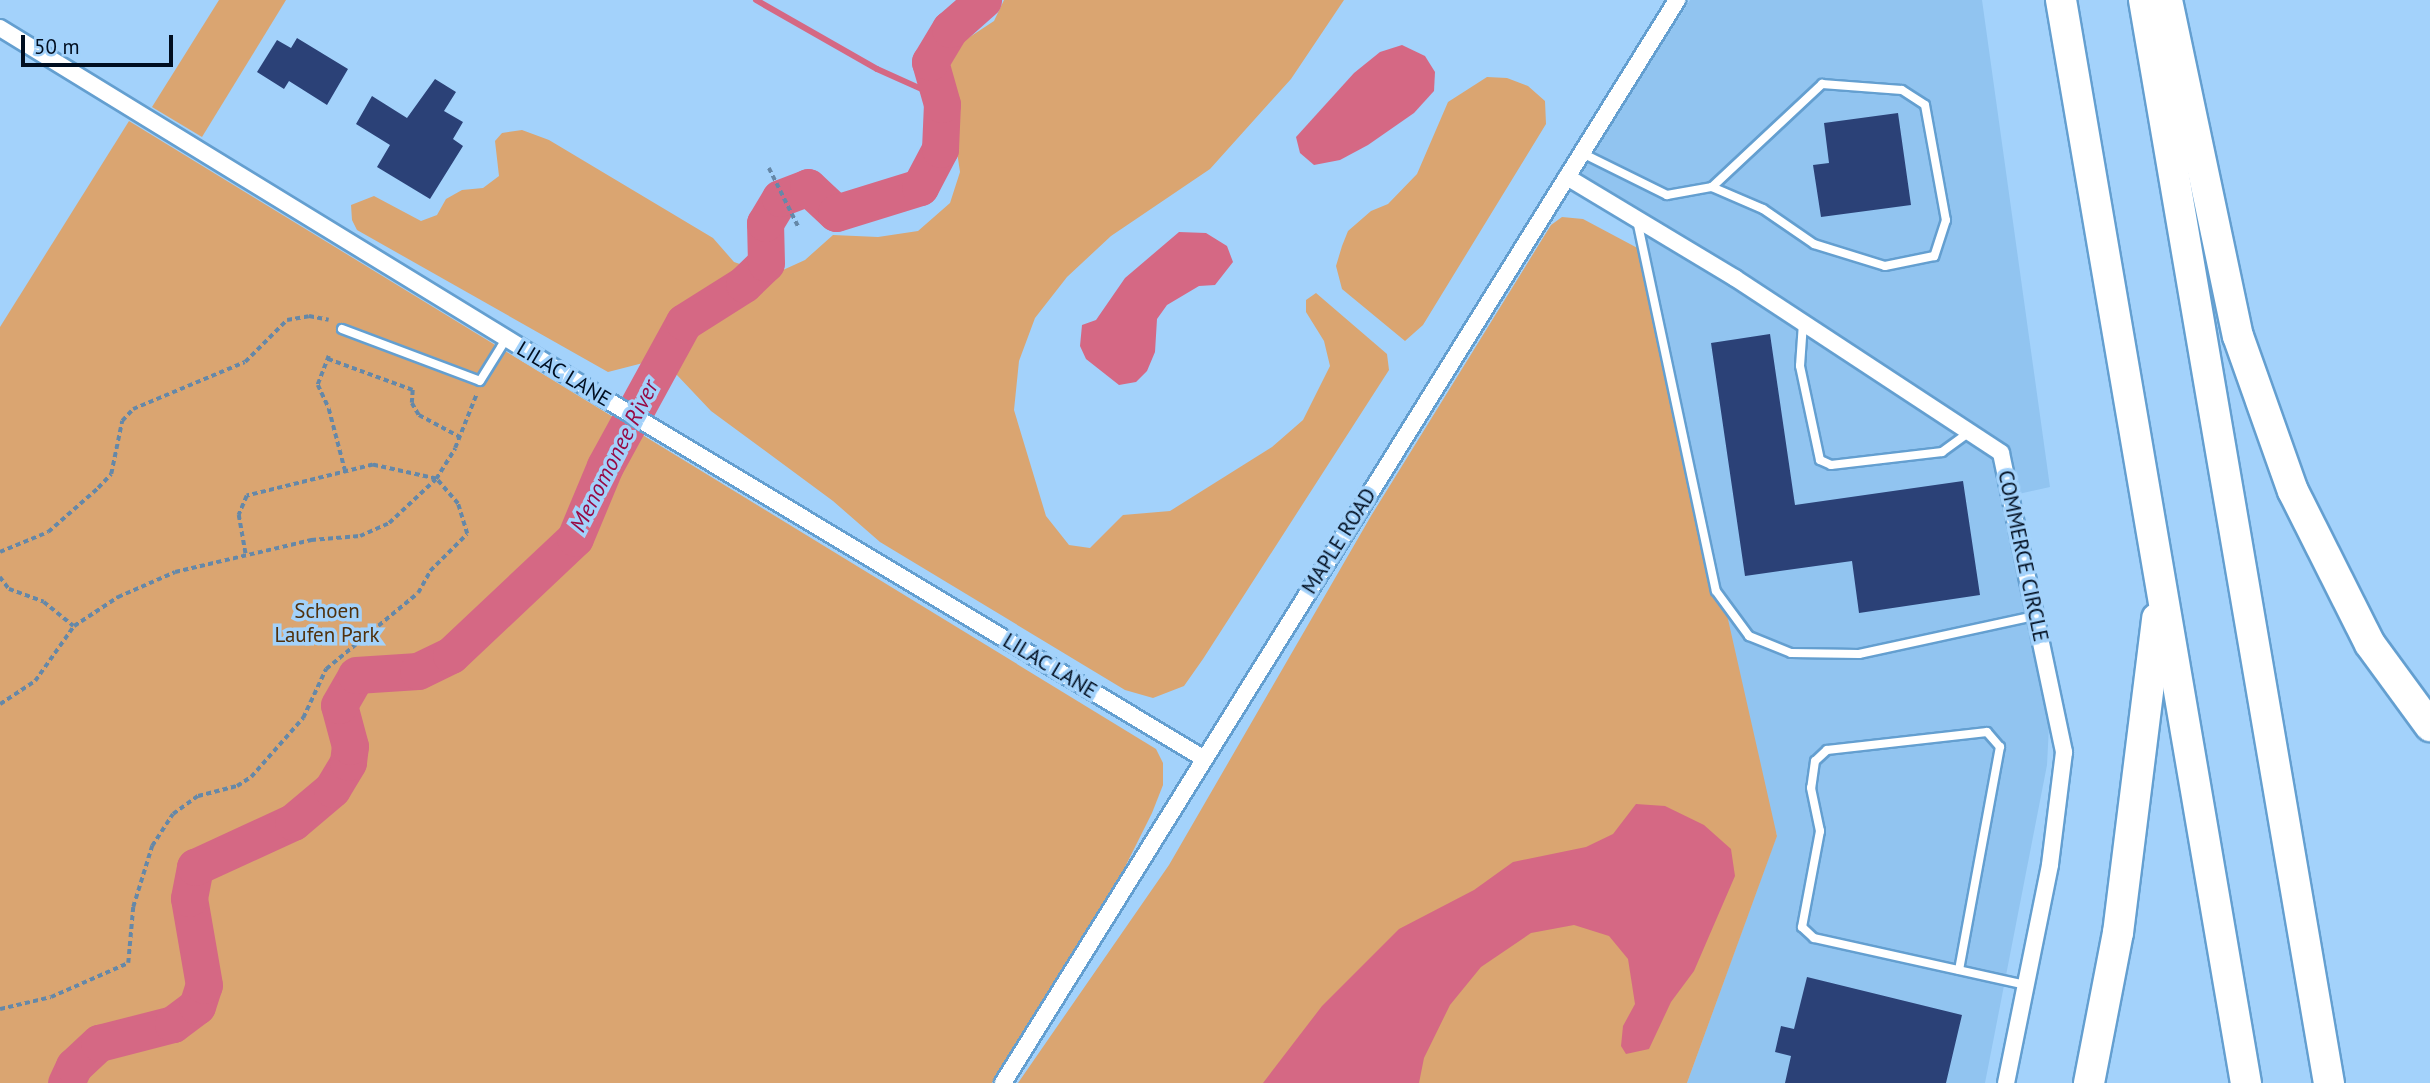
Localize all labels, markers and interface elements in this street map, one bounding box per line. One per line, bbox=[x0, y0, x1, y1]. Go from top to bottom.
scale bar bbox=[24, 21, 177, 65]
text: 50 m bbox=[34, 33, 80, 60]
street label: LILAC LANE bbox=[512, 336, 616, 412]
water label: Menomonee River bbox=[564, 376, 664, 536]
street label: COMMERCE CIRCLE bbox=[1993, 468, 2053, 644]
street label: MAPLE ROAD bbox=[1297, 484, 1381, 598]
park label: Schoen Laufen Park bbox=[274, 598, 380, 648]
street label: LILAC LANE bbox=[998, 628, 1102, 704]

